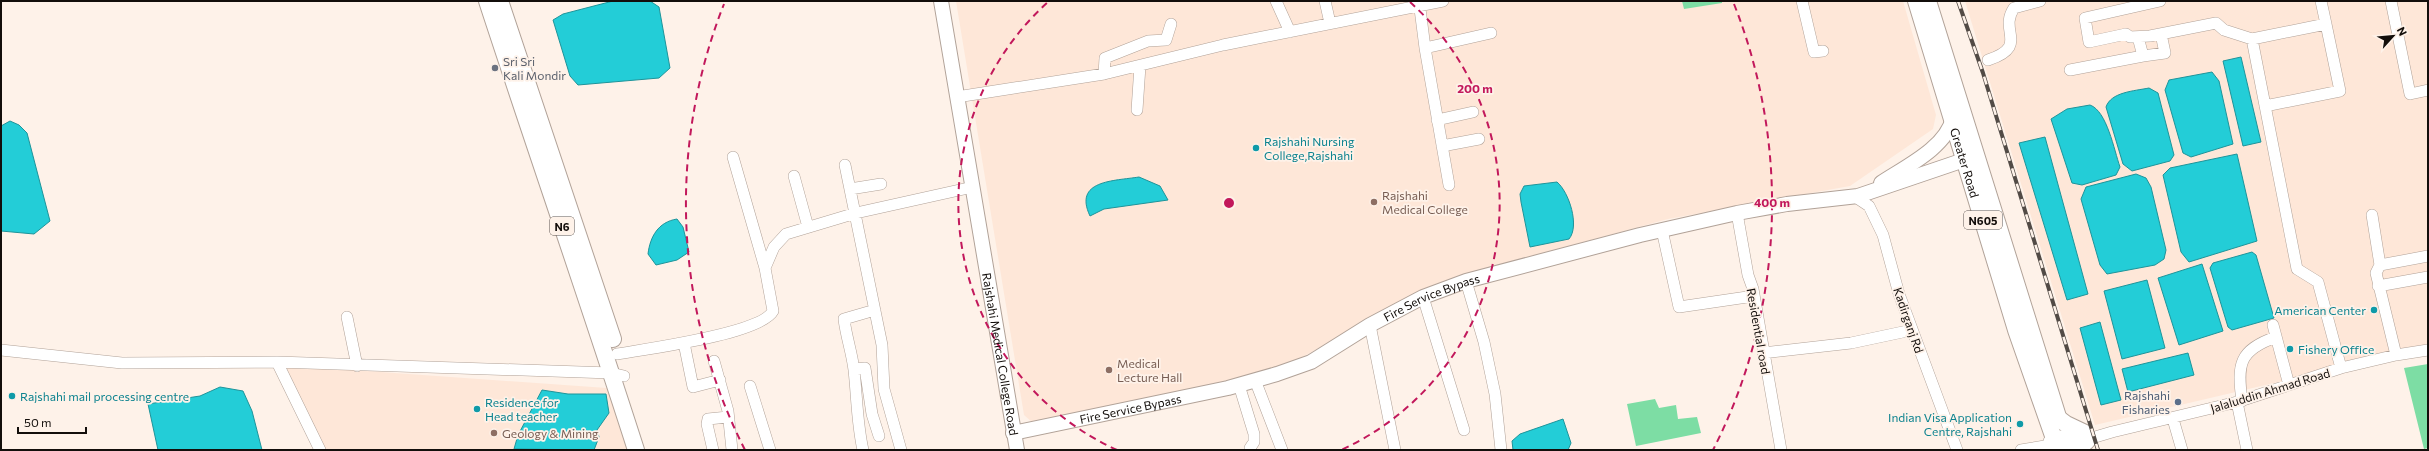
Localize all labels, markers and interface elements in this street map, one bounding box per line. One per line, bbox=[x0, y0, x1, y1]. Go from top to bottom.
north arrow bbox=[2373, 16, 2413, 56]
text: N bbox=[2395, 25, 2410, 38]
place label: Sri Sri Kali Mondir bbox=[503, 54, 566, 82]
marker: Sri Sri Kali Mondir bbox=[490, 63, 500, 73]
text: 200 m bbox=[1457, 81, 1493, 95]
street label: Greater Road bbox=[1948, 126, 1982, 199]
place label: Rajshahi Nursing College,Rajshahi bbox=[1264, 134, 1355, 162]
marker: Rajshahi Nursing College,Rajshahi bbox=[1251, 143, 1261, 153]
place label: Rajshahi Medical College bbox=[1382, 188, 1468, 216]
text: 400 m bbox=[1754, 195, 1790, 209]
centre of rings bbox=[1222, 196, 1236, 210]
marker: Rajshahi Medical College bbox=[1369, 197, 1379, 207]
road number: N605 bbox=[1964, 211, 2002, 229]
road number: N6 bbox=[550, 217, 574, 235]
street label: Fire Service Bypass bbox=[1381, 271, 1481, 324]
street label: Rajshahi Medical College Road bbox=[980, 272, 1021, 436]
street label: Kadirganj Rd bbox=[1891, 285, 1927, 355]
street label: Residential road bbox=[1745, 287, 1773, 375]
place label: American Center bbox=[2274, 303, 2366, 317]
marker: American Center bbox=[2369, 305, 2379, 315]
place label: Fishery Office bbox=[2298, 342, 2374, 356]
marker: Fishery Office bbox=[2285, 344, 2295, 354]
place label: Medical Lecture Hall bbox=[1117, 356, 1182, 384]
marker: Medical Lecture Hall bbox=[1104, 365, 1114, 375]
street label: Jalaluddin Ahmad Road bbox=[2209, 365, 2332, 416]
place label: Rajshahi Fisharies bbox=[2122, 388, 2170, 416]
place label: Rajshahi mail processing centre bbox=[20, 389, 189, 403]
marker: Rajshahi mail processing centre bbox=[7, 391, 17, 401]
street label: Fire Service Bypass bbox=[1078, 391, 1183, 426]
place label: Residence for Head teacher bbox=[485, 395, 559, 423]
marker: Rajshahi Fisharies bbox=[2173, 397, 2183, 407]
marker: Residence for Head teacher bbox=[472, 404, 482, 414]
scale bar bbox=[18, 409, 86, 435]
place label: Indian Visa Application Centre, Rajshahi bbox=[1888, 410, 2012, 438]
text: 50 m bbox=[24, 415, 52, 429]
marker: Indian Visa Application Centre, Rajshahi bbox=[2015, 419, 2025, 429]
place label: Geology & Mining bbox=[502, 426, 599, 440]
marker: Geology & Mining bbox=[489, 428, 499, 438]

